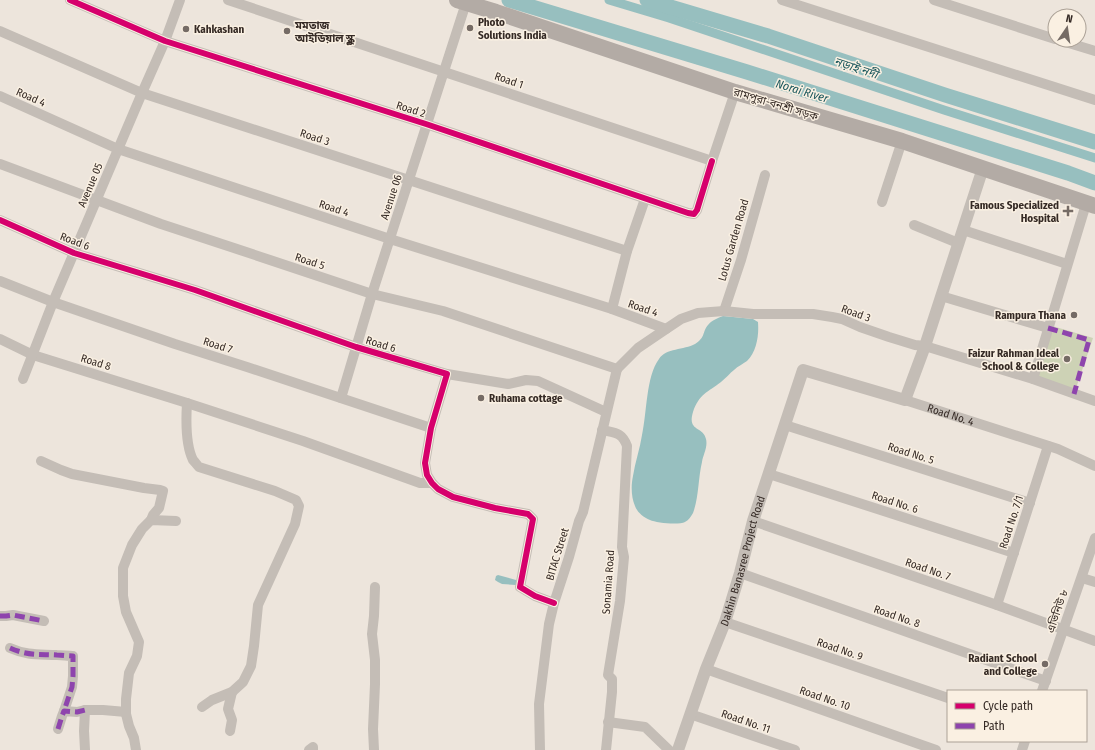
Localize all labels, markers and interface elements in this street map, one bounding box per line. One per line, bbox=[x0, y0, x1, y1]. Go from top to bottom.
north arrow bbox=[1047, 8, 1087, 48]
text: N bbox=[1064, 12, 1074, 26]
place label: Photo Solutions India bbox=[478, 16, 547, 42]
place label: মমতাজ আইডিয়াল স্কুল bbox=[294, 19, 356, 46]
place label: Kahkashan bbox=[194, 23, 244, 36]
marker: Photo Solutions India bbox=[465, 23, 475, 33]
marker: Kahkashan bbox=[181, 24, 191, 34]
marker: মমতাজ আইডিয়াল স্কুল bbox=[282, 26, 292, 36]
water label: নড়াই নদী bbox=[832, 54, 882, 83]
street label: Road 1 bbox=[493, 69, 525, 91]
water label: Norai River bbox=[774, 76, 831, 106]
street label: Road 4 bbox=[14, 85, 48, 110]
street label: রামপুরা-বনশ্রী সড়ক bbox=[731, 85, 820, 124]
street label: Road 2 bbox=[394, 99, 427, 120]
street label: Road 3 bbox=[298, 127, 331, 148]
street label: Avenue 05 bbox=[75, 161, 106, 209]
street label: Avenue 06 bbox=[378, 172, 405, 221]
street label: Road 4 bbox=[317, 198, 351, 220]
street label: Lotus Garden Road bbox=[716, 198, 751, 283]
place label: Famous Specialized Hospital bbox=[970, 199, 1060, 225]
marker: Famous Specialized Hospital bbox=[1062, 205, 1074, 217]
street label: Road 6 bbox=[58, 230, 92, 253]
street label: Road 5 bbox=[293, 251, 326, 272]
street label: Road 4 bbox=[626, 297, 660, 320]
street label: Road 3 bbox=[839, 302, 872, 325]
place label: Rampura Thana bbox=[995, 309, 1067, 322]
marker: Rampura Thana bbox=[1069, 310, 1079, 320]
street label: Road 6 bbox=[364, 334, 398, 355]
street label: Road 7 bbox=[202, 335, 235, 356]
place label: Faizur Rahman Ideal School & College bbox=[968, 347, 1060, 373]
street label: Road 8 bbox=[79, 352, 113, 373]
marker: Faizur Rahman Ideal School & College bbox=[1062, 354, 1072, 364]
place label: Ruhama cottage bbox=[489, 392, 563, 405]
marker: Ruhama cottage bbox=[476, 393, 486, 403]
street label: Road No. 4 bbox=[926, 402, 976, 429]
street label: Road No. 5 bbox=[886, 440, 936, 467]
street label: Road No. 6 bbox=[870, 489, 920, 516]
street label: Dakhin Banasree Project Road bbox=[718, 494, 768, 628]
street label: Road No. 7/1 bbox=[997, 494, 1026, 551]
street label: BITAC Street bbox=[543, 526, 572, 582]
street label: Sonamia Road bbox=[600, 549, 617, 615]
street label: Road No. 7 bbox=[903, 556, 953, 583]
street label: এভিনিউ ৮ bbox=[1044, 587, 1071, 635]
street label: Road No. 8 bbox=[872, 602, 922, 631]
street label: Road No. 9 bbox=[815, 636, 865, 663]
place label: Radiant School and College bbox=[968, 652, 1038, 678]
marker: Radiant School and College bbox=[1040, 659, 1050, 669]
street label: Road No. 10 bbox=[798, 684, 852, 713]
legend bbox=[947, 690, 1087, 742]
text: Cycle path bbox=[983, 699, 1033, 713]
street label: Road No. 11 bbox=[720, 707, 772, 736]
text: Path bbox=[983, 719, 1005, 733]

